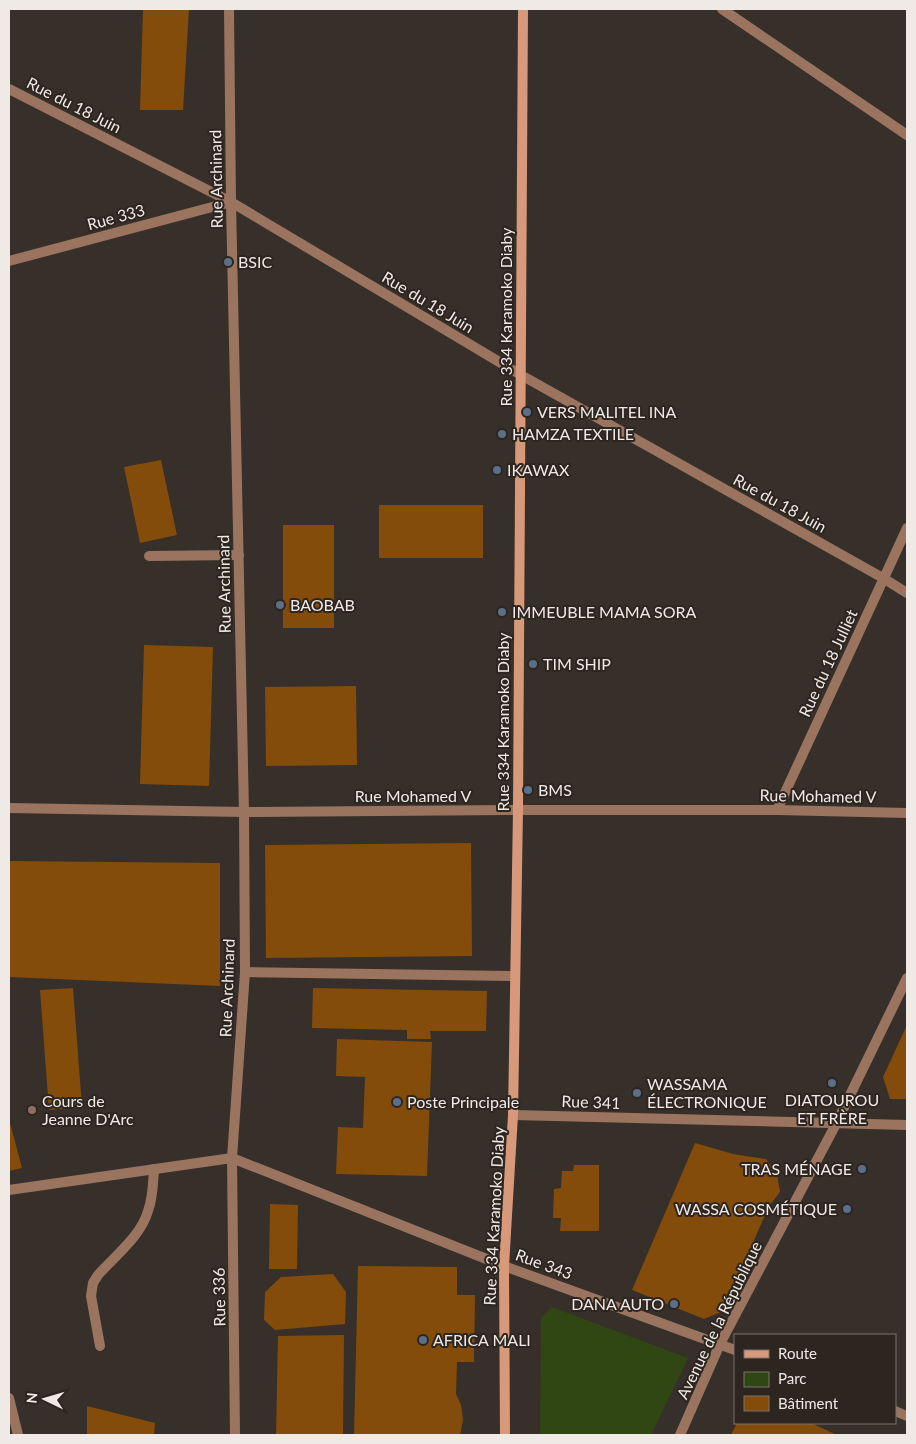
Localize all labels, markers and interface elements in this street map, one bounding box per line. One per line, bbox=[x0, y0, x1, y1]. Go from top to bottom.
street label: Rue du 18 Juin bbox=[24, 73, 125, 137]
street label: Rue Archinard bbox=[205, 130, 226, 229]
street label: Rue 333 bbox=[85, 200, 147, 233]
street label: Rue 334 Karamoko Diaby bbox=[496, 227, 515, 407]
place label: BSIC bbox=[238, 252, 273, 271]
marker: BSIC bbox=[222, 256, 234, 268]
street label: Rue du 18 Juin bbox=[379, 267, 478, 336]
place label: VERS MALITEL INA bbox=[537, 402, 676, 421]
marker: VERS MALITEL INA bbox=[521, 406, 533, 418]
place label: HAMZA TEXTILE bbox=[512, 424, 634, 443]
marker: HAMZA TEXTILE bbox=[496, 428, 508, 440]
place label: IKAWAX bbox=[507, 460, 570, 479]
marker: IKAWAX bbox=[491, 464, 503, 476]
street label: Rue du 18 Juin bbox=[730, 469, 830, 536]
street label: Rue Archinard bbox=[213, 535, 234, 634]
place label: BAOBAB bbox=[290, 595, 355, 614]
marker: BAOBAB bbox=[274, 599, 286, 611]
place label: IMMEUBLE MAMA SORA bbox=[512, 602, 697, 621]
marker: IMMEUBLE MAMA SORA bbox=[496, 606, 508, 618]
street label: Rue du 18 Julliet bbox=[794, 606, 861, 720]
street label: Rue 334 Karamoko Diaby bbox=[493, 632, 512, 812]
place label: TIM SHIP bbox=[543, 654, 611, 673]
marker: TIM SHIP bbox=[527, 658, 539, 670]
place label: BMS bbox=[538, 780, 572, 799]
marker: BMS bbox=[522, 784, 534, 796]
street label: Rue Mohamed V bbox=[760, 785, 877, 806]
street label: Rue Mohamed V bbox=[355, 786, 471, 805]
street label: Rue Archinard bbox=[215, 938, 238, 1038]
place label: WASSAMA ÉLECTRONIQUE bbox=[647, 1074, 767, 1111]
marker: DIATOUROU ET FRÈRE bbox=[826, 1077, 838, 1089]
marker: WASSAMA ÉLECTRONIQUE bbox=[631, 1087, 643, 1099]
place label: DIATOUROU ET FRÈRE bbox=[785, 1090, 879, 1127]
place label: Cours de Jeanne D'Arc bbox=[42, 1091, 134, 1128]
street label: Rue 341 bbox=[561, 1091, 621, 1112]
place label: Poste Principale bbox=[407, 1092, 519, 1111]
marker: Poste Principale bbox=[391, 1096, 403, 1108]
marker: Cours de Jeanne D'Arc bbox=[26, 1104, 38, 1116]
street label: Rue 334 Karamoko Diaby bbox=[479, 1125, 508, 1306]
place label: TRAS MÉNAGE bbox=[741, 1159, 852, 1178]
marker: TRAS MÉNAGE bbox=[856, 1163, 868, 1175]
place label: WASSA COSMÉTIQUE bbox=[675, 1199, 837, 1218]
marker: WASSA COSMÉTIQUE bbox=[841, 1203, 853, 1215]
street label: Avenue de la République bbox=[672, 1238, 765, 1402]
street label: Rue 343 bbox=[513, 1245, 575, 1283]
street label: Rue 336 bbox=[208, 1267, 229, 1327]
place label: DANA AUTO bbox=[571, 1294, 664, 1313]
marker: DANA AUTO bbox=[668, 1298, 680, 1310]
place label: AFRICA MALI bbox=[433, 1330, 531, 1349]
marker: AFRICA MALI bbox=[417, 1334, 429, 1346]
legend bbox=[734, 1334, 896, 1424]
text: Route bbox=[778, 1344, 817, 1362]
text: Parc bbox=[778, 1369, 807, 1387]
north arrow bbox=[20, 1374, 70, 1424]
text: N bbox=[23, 1392, 40, 1404]
text: Bâtiment bbox=[778, 1394, 839, 1412]

